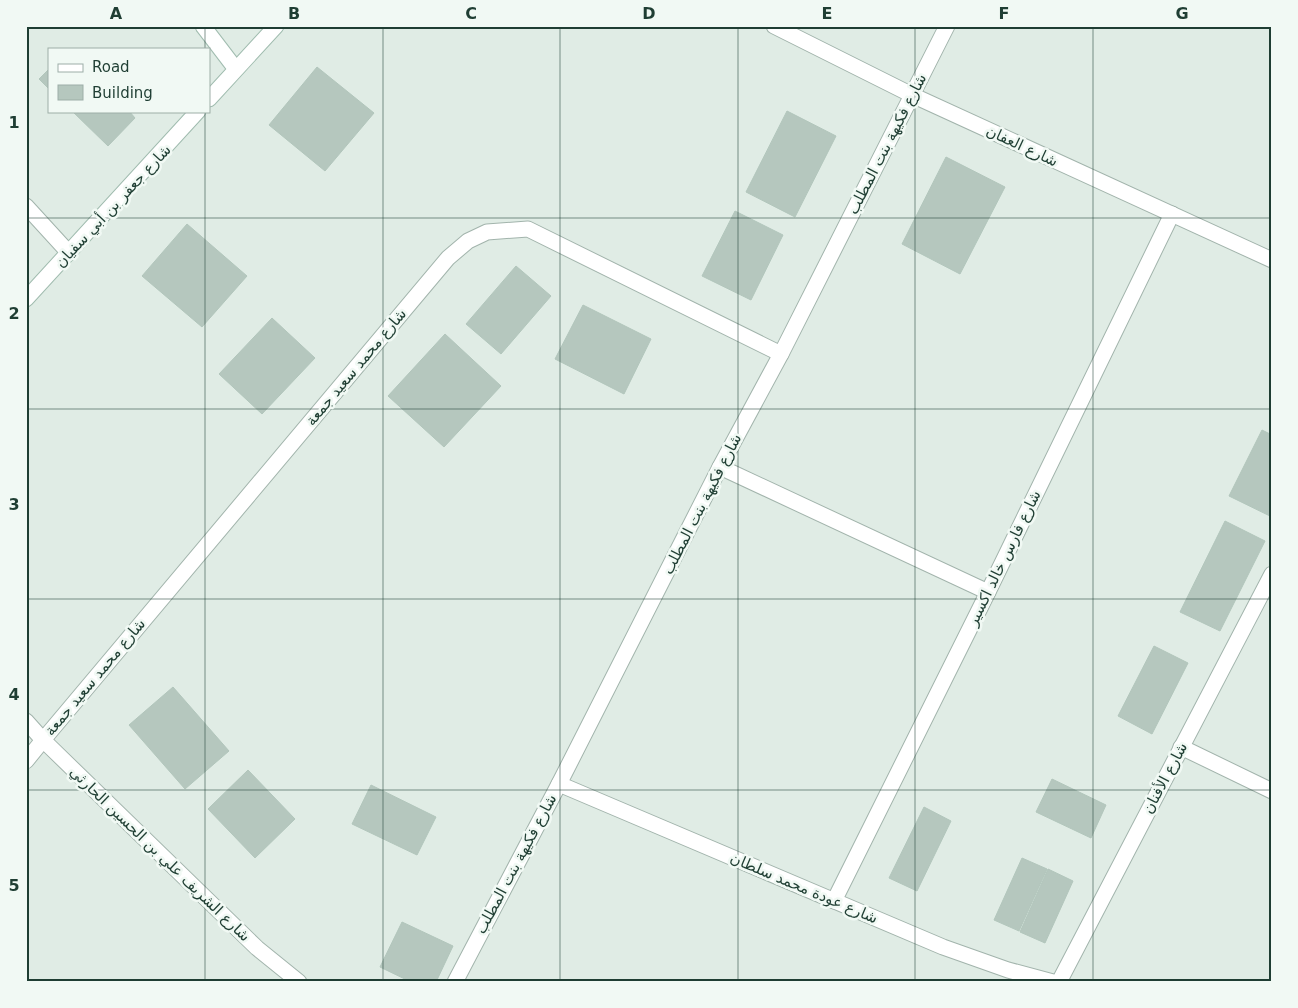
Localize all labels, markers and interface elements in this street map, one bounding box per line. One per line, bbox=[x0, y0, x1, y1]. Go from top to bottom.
text: A bbox=[110, 4, 123, 23]
text: B bbox=[288, 4, 300, 23]
text: C bbox=[465, 4, 477, 23]
text: D bbox=[642, 4, 656, 23]
text: E bbox=[822, 4, 832, 23]
text: F bbox=[999, 4, 1009, 23]
text: G bbox=[1175, 4, 1189, 23]
legend bbox=[48, 48, 210, 112]
text: Road bbox=[92, 58, 130, 76]
street label: شارع فكيهة بنت المطلب bbox=[844, 71, 930, 217]
text: Building bbox=[92, 84, 153, 102]
text: 1 bbox=[8, 113, 20, 132]
street label: شارع العفان bbox=[983, 122, 1061, 170]
street label: شارع جعفر بن أبي سفيان bbox=[51, 140, 175, 272]
text: 2 bbox=[8, 304, 20, 323]
street label: شارع محمد سعيد جمعة bbox=[302, 305, 410, 429]
street label: شارع فكيهة بنت المطلب bbox=[659, 431, 745, 577]
street label: شارع فارس خالد اكسير bbox=[963, 487, 1045, 630]
text: 3 bbox=[8, 495, 20, 514]
street label: شارع محمد سعيد جمعة bbox=[41, 615, 149, 739]
text: 4 bbox=[8, 685, 20, 704]
street label: شارع الأفنان bbox=[1138, 739, 1191, 817]
street label: شارع الشريف علي بن الحسين الحارثي bbox=[65, 763, 254, 946]
street label: شارع فكيهة بنت المطلب bbox=[472, 791, 560, 937]
street label: شارع عودة محمد سلطان bbox=[728, 849, 880, 927]
text: 5 bbox=[8, 876, 20, 895]

